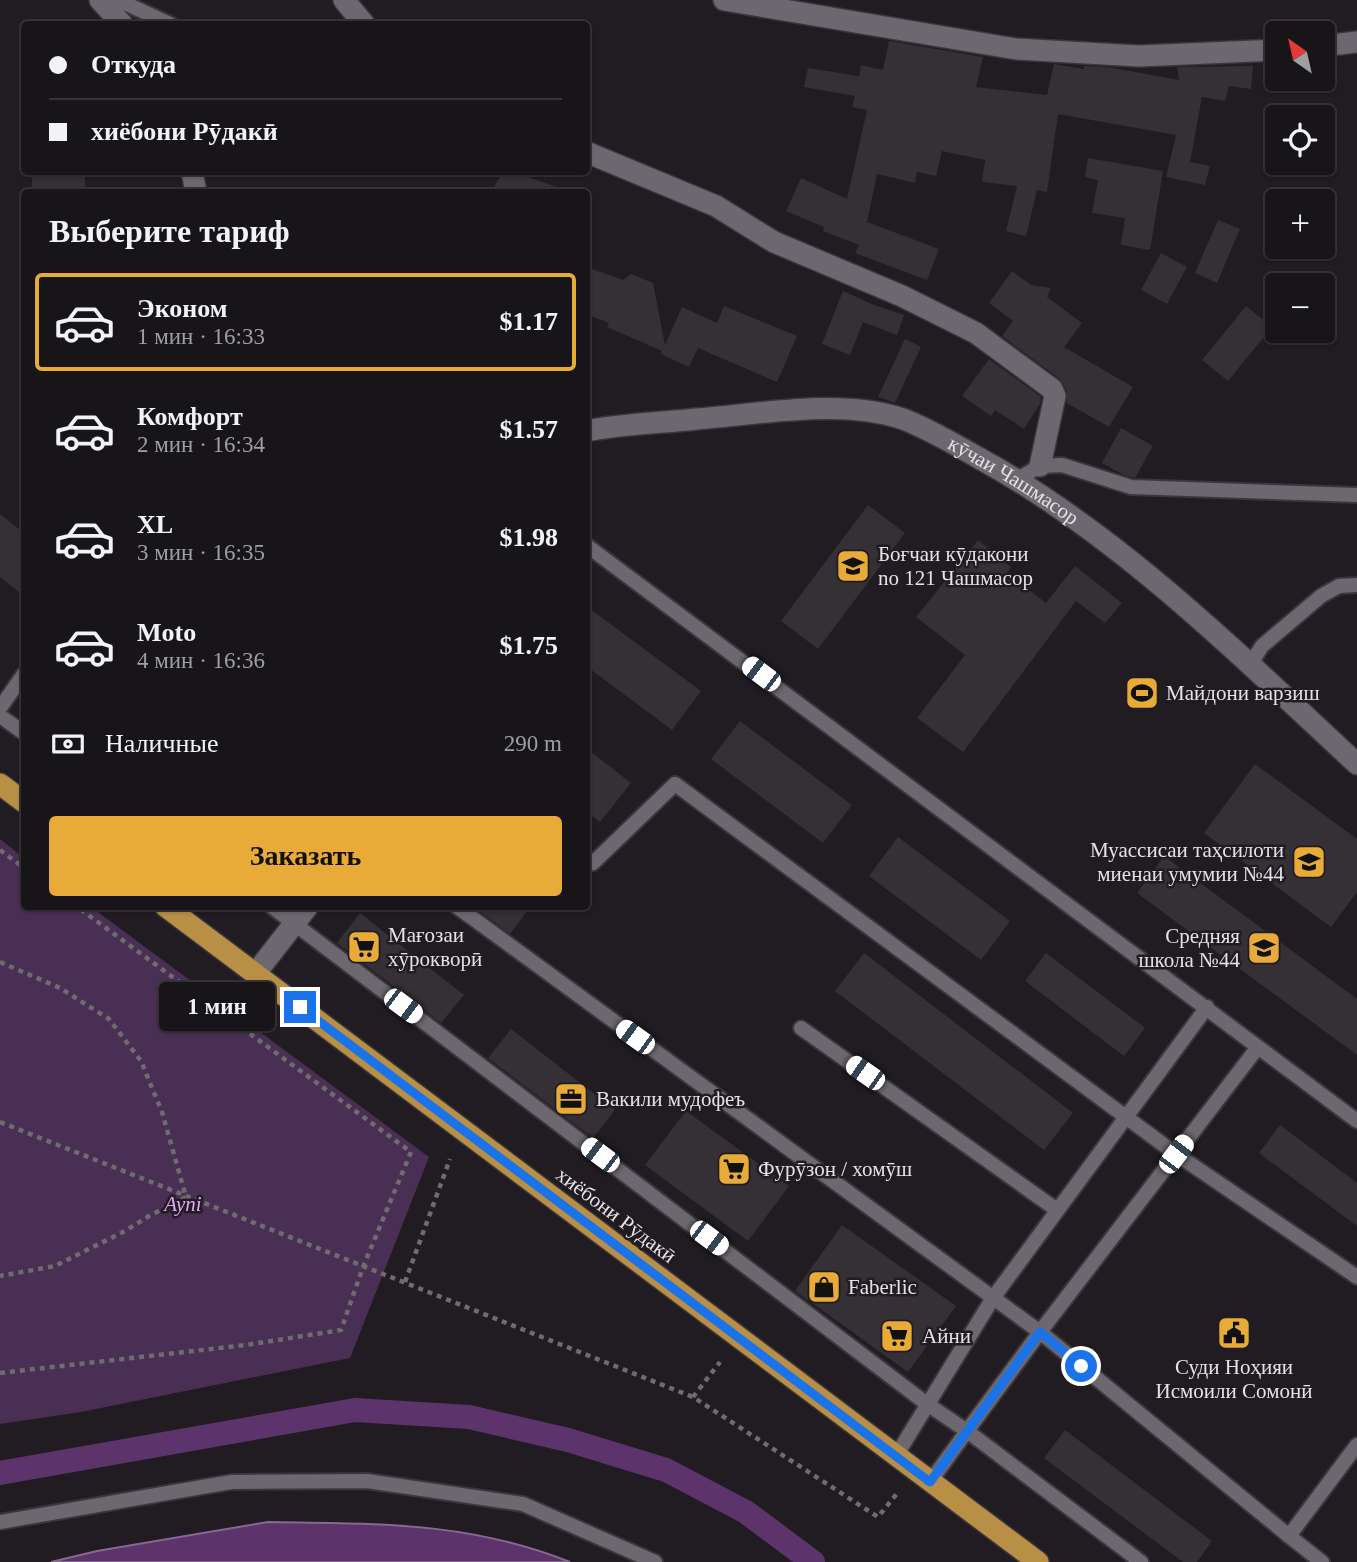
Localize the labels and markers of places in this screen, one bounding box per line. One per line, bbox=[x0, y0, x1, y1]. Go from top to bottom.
place label: Боғчаи кӯдакони no 121 Чашмасор bbox=[878, 542, 1033, 590]
school or university icon: Боғчаи кӯдакони no 121 Чашмасор bbox=[834, 547, 872, 585]
sports icon: Майдони варзиш bbox=[1123, 674, 1161, 712]
place label: Майдони варзиш bbox=[1166, 681, 1320, 705]
place label: Муассисаи таҳсилоти миенаи умумии №44 bbox=[1090, 838, 1284, 886]
school or university icon: Муассисаи таҳсилоти миенаи умумии №44 bbox=[1290, 843, 1328, 881]
place label: Мағозаи хӯрокворӣ bbox=[388, 923, 482, 971]
place label: Средняя школа №44 bbox=[1138, 924, 1240, 972]
supermarket icon: Мағозаи хӯрокворӣ bbox=[345, 928, 383, 966]
school or university icon: Средняя школа №44 bbox=[1245, 929, 1283, 967]
office icon: Вакили мудофеъ bbox=[552, 1080, 590, 1118]
place label: Вакили мудофеъ bbox=[596, 1087, 745, 1111]
supermarket icon: Фурӯзон / хомӯш bbox=[715, 1150, 753, 1188]
place label: Фурӯзон / хомӯш bbox=[758, 1157, 912, 1181]
shop icon: Faberlic bbox=[805, 1268, 843, 1306]
place label: Faberlic bbox=[848, 1275, 917, 1299]
public building icon: Суди Ноҳияи Исмоили Сомонӣ bbox=[1215, 1314, 1253, 1352]
supermarket icon: Айни bbox=[878, 1317, 916, 1355]
place label: Айни bbox=[922, 1324, 971, 1348]
place label: Суди Ноҳияи Исмоили Сомонӣ bbox=[1156, 1355, 1312, 1403]

